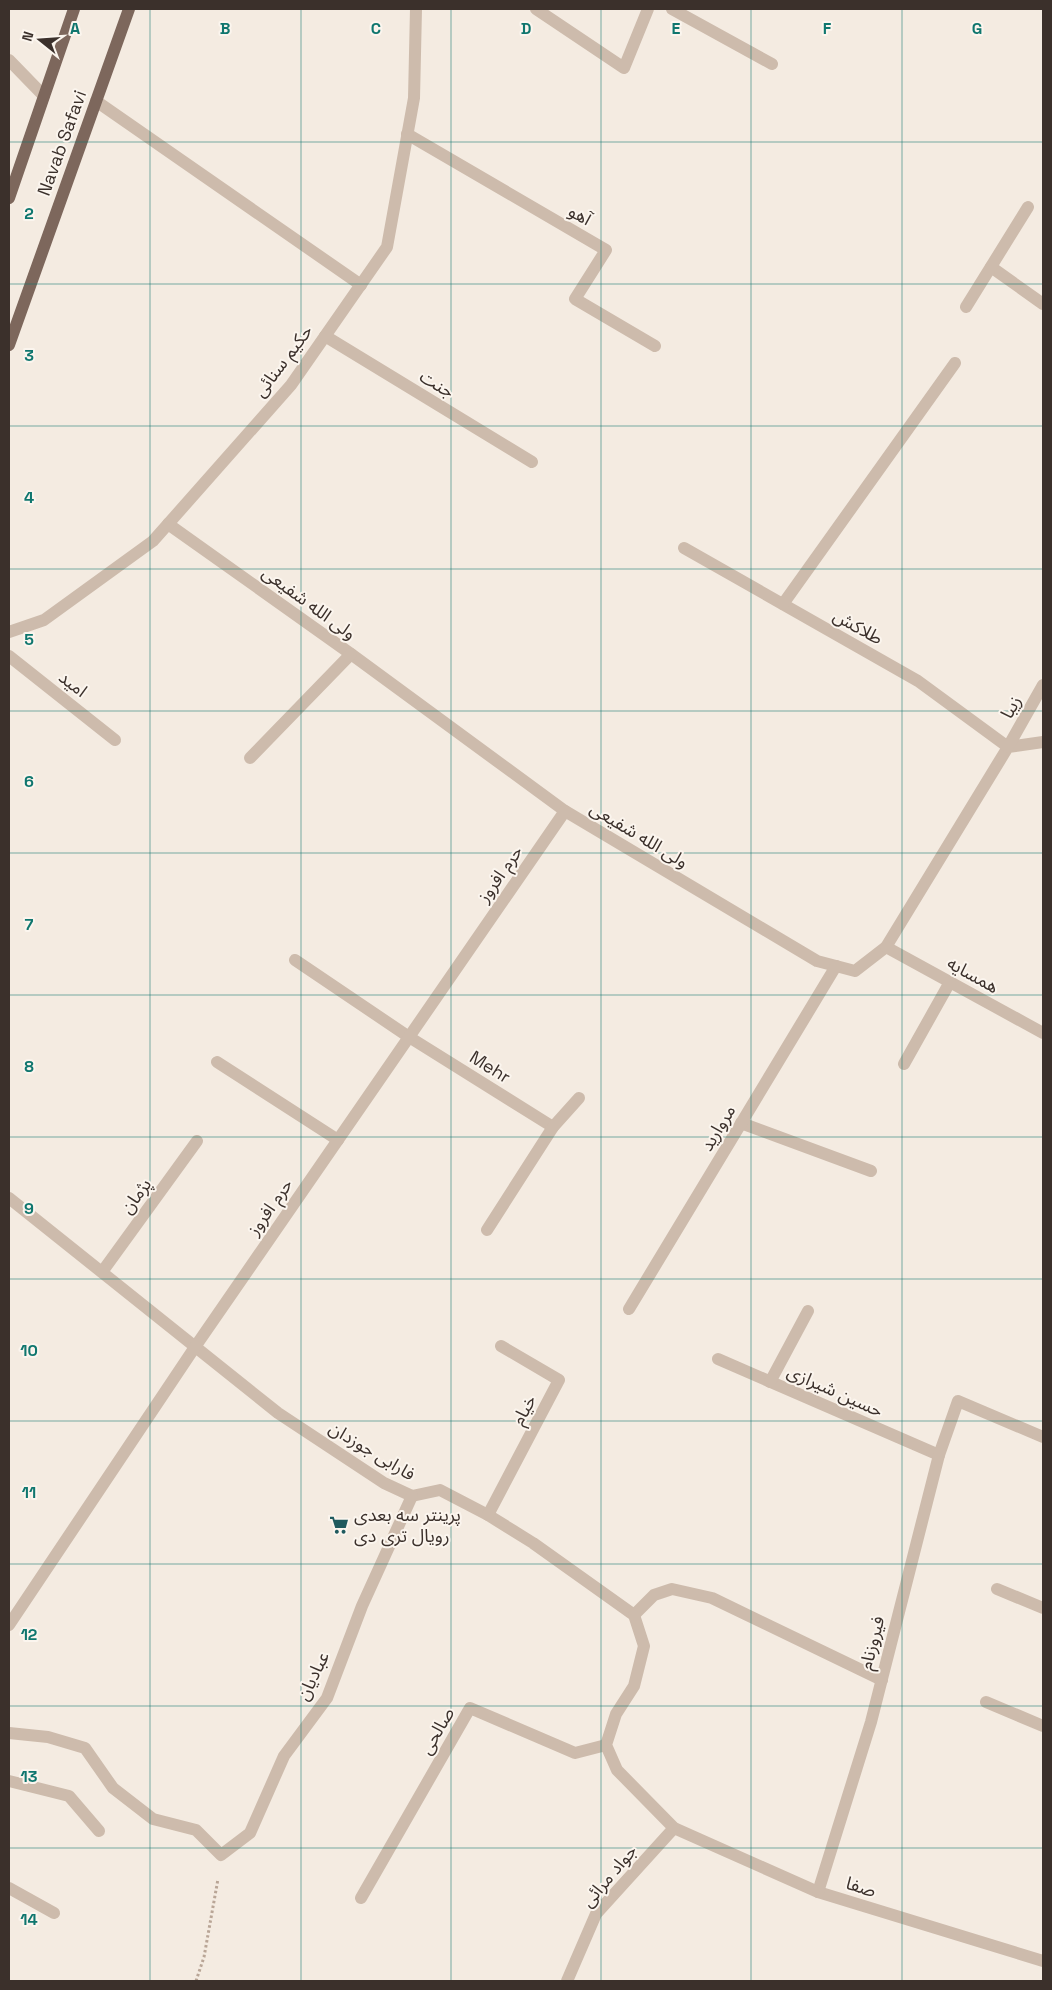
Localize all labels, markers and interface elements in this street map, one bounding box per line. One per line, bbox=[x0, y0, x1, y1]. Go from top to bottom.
north arrow bbox=[15, 15, 65, 65]
text: A bbox=[70, 18, 80, 39]
text: B bbox=[220, 18, 230, 39]
text: C bbox=[371, 18, 381, 39]
text: D bbox=[521, 18, 531, 39]
text: E bbox=[672, 18, 681, 39]
text: F bbox=[823, 18, 832, 39]
text: G bbox=[972, 18, 982, 39]
text: N bbox=[18, 29, 38, 43]
street label: Navab Safavi bbox=[32, 87, 91, 199]
street label: آهو bbox=[565, 199, 597, 231]
text: 2 bbox=[24, 203, 34, 224]
street label: حکیم سنائی bbox=[248, 320, 319, 403]
text: 3 bbox=[24, 345, 34, 366]
street label: جنت bbox=[416, 364, 459, 403]
text: 4 bbox=[24, 487, 34, 508]
street label: ولی الله شفیعی bbox=[258, 561, 361, 644]
street label: طلاکش bbox=[829, 604, 887, 650]
text: 5 bbox=[24, 629, 34, 650]
street label: امید bbox=[54, 665, 92, 702]
street label: زیبا bbox=[995, 691, 1026, 722]
text: 6 bbox=[24, 771, 34, 792]
street label: ولی الله شفیعی bbox=[586, 796, 693, 873]
street label: حرم افروز bbox=[471, 841, 530, 909]
text: 7 bbox=[25, 914, 34, 935]
street label: همسایه bbox=[943, 951, 1003, 998]
street label: Mehr bbox=[465, 1045, 515, 1088]
text: 8 bbox=[24, 1056, 34, 1077]
street label: مروارید bbox=[695, 1100, 740, 1155]
street label: پژمان bbox=[115, 1173, 156, 1218]
street label: حرم افروز bbox=[241, 1174, 300, 1242]
text: 9 bbox=[24, 1198, 34, 1219]
text: 10 bbox=[20, 1340, 38, 1361]
street label: حسین شیرازی bbox=[784, 1359, 887, 1422]
street label: خیام bbox=[506, 1391, 544, 1430]
street label: فارابی جوزدان bbox=[325, 1416, 420, 1485]
text: 11 bbox=[22, 1482, 36, 1503]
place label: پرینتر سه بعدی رویال تری دی bbox=[354, 1503, 461, 1547]
supermarket icon: پرینتر سه بعدی رویال تری دی bbox=[328, 1514, 350, 1536]
street label: فیروزنام bbox=[854, 1614, 892, 1673]
text: 12 bbox=[21, 1624, 37, 1645]
street label: عبادیان bbox=[291, 1647, 334, 1704]
street label: صالحی bbox=[414, 1703, 459, 1759]
text: 13 bbox=[21, 1766, 38, 1787]
street label: جواد مرائی bbox=[576, 1840, 642, 1912]
street label: صفا bbox=[843, 1871, 879, 1902]
text: 14 bbox=[20, 1909, 38, 1930]

